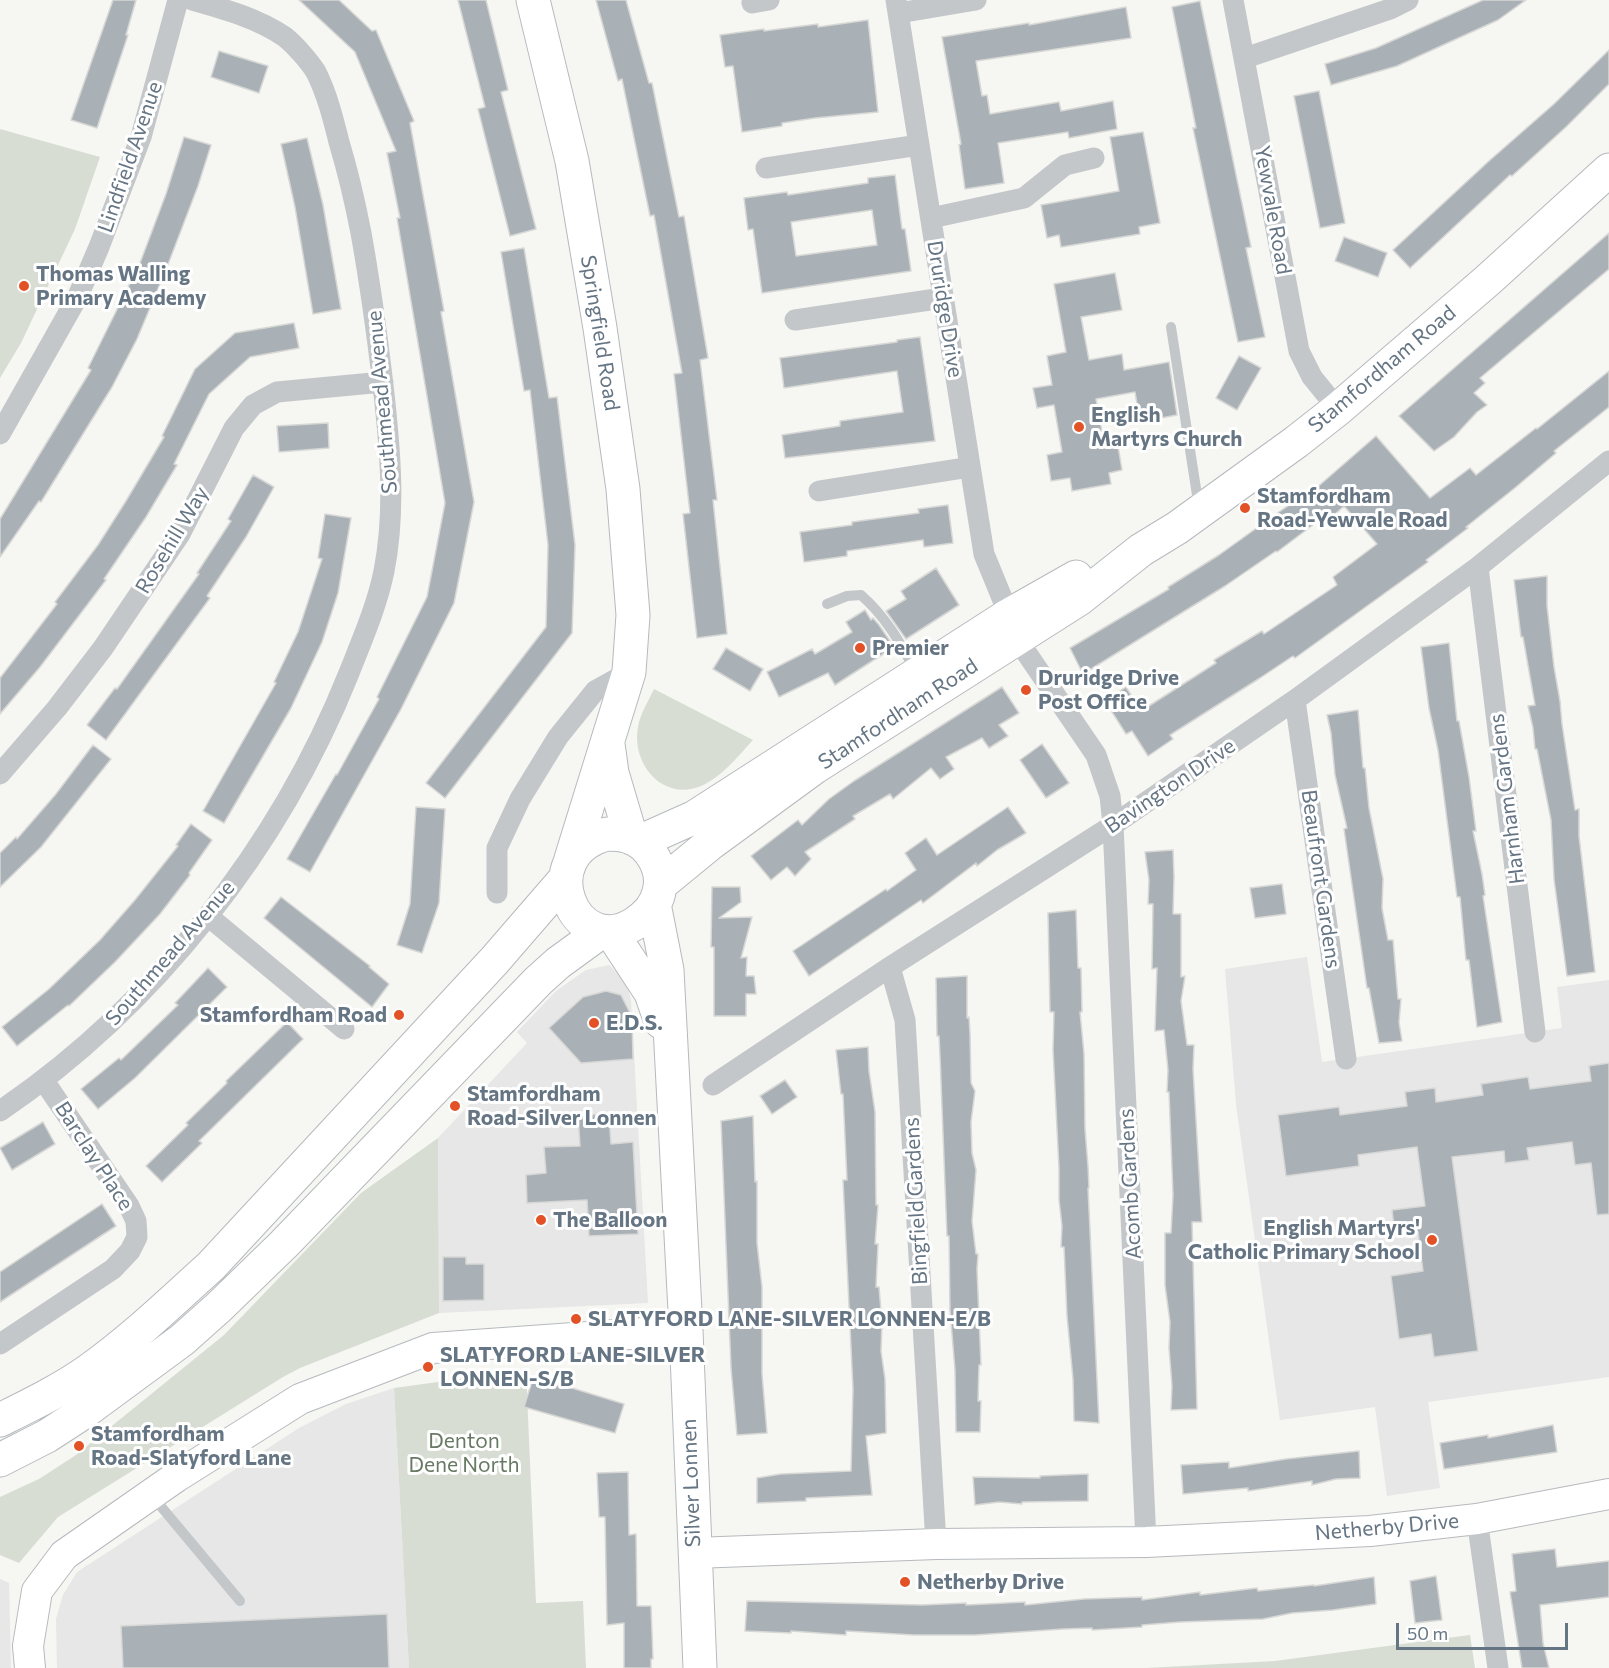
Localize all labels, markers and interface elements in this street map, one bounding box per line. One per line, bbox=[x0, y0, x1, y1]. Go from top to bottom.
street label: Lindfield Avenue bbox=[92, 78, 168, 236]
street label: Yewvale Road bbox=[1249, 144, 1297, 276]
street label: Druridge Drive bbox=[922, 239, 968, 379]
street label: Springfield Road bbox=[575, 253, 625, 413]
place label: Thomas Walling Primary Academy bbox=[36, 261, 206, 311]
marker: Thomas Walling Primary Academy bbox=[17, 279, 31, 293]
street label: Stamfordham Road bbox=[1303, 300, 1461, 438]
street label: Southmead Avenue bbox=[361, 309, 403, 495]
place label: English Martyrs Church bbox=[1091, 402, 1243, 452]
marker: English Martyrs Church bbox=[1072, 420, 1086, 434]
street label: Rosehill Way bbox=[130, 482, 214, 598]
place label: Stamfordham Road-Yewvale Road bbox=[1257, 483, 1448, 533]
marker: Stamfordham Road-Yewvale Road bbox=[1238, 501, 1252, 515]
place label: Premier bbox=[872, 635, 949, 661]
marker: Premier bbox=[853, 641, 867, 655]
street label: Stamfordham Road bbox=[814, 653, 982, 775]
place label: Druridge Drive Post Office bbox=[1038, 665, 1179, 715]
marker: Druridge Drive Post Office bbox=[1019, 683, 1033, 697]
street label: Harnham Gardens bbox=[1484, 712, 1530, 886]
street label: Bavington Drive bbox=[1100, 733, 1240, 839]
street label: Beaufront Gardens bbox=[1296, 788, 1346, 970]
street label: Southmead Avenue bbox=[100, 875, 240, 1031]
place label: Stamfordham Road bbox=[200, 1002, 387, 1028]
marker: Stamfordham Road bbox=[392, 1008, 406, 1022]
place label: E.D.S. bbox=[606, 1010, 663, 1036]
marker: E.D.S. bbox=[587, 1016, 601, 1030]
place label: Stamfordham Road-Silver Lonnen bbox=[467, 1081, 657, 1131]
street label: Barclay Place bbox=[49, 1097, 139, 1215]
marker: Stamfordham Road-Silver Lonnen bbox=[448, 1099, 462, 1113]
street label: Acomb Gardens bbox=[1113, 1108, 1147, 1260]
street label: Bingfield Gardens bbox=[899, 1117, 933, 1285]
place label: The Balloon bbox=[553, 1207, 667, 1233]
marker: The Balloon bbox=[534, 1213, 548, 1227]
place label: English Martyrs' Catholic Primary School bbox=[1188, 1215, 1420, 1265]
marker: English Martyrs' Catholic Primary School bbox=[1425, 1233, 1439, 1247]
place label: SLATYFORD LANE-SILVER LONNEN-E/B bbox=[588, 1306, 991, 1332]
marker: SLATYFORD LANE-SILVER LONNEN-E/B bbox=[569, 1312, 583, 1326]
place label: SLATYFORD LANE-SILVER LONNEN-S/B bbox=[440, 1342, 705, 1392]
marker: SLATYFORD LANE-SILVER LONNEN-S/B bbox=[421, 1360, 435, 1374]
street label: Silver Lonnen bbox=[676, 1418, 706, 1548]
place label: Stamfordham Road-Slatyford Lane bbox=[91, 1421, 291, 1471]
park label: Denton Dene North bbox=[408, 1428, 520, 1478]
marker: Stamfordham Road-Slatyford Lane bbox=[72, 1439, 86, 1453]
street label: Netherby Drive bbox=[1314, 1508, 1460, 1546]
place label: Netherby Drive bbox=[917, 1569, 1064, 1595]
marker: Netherby Drive bbox=[898, 1575, 912, 1589]
scale bar bbox=[1399, 1611, 1572, 1649]
text: 50 m bbox=[1407, 1622, 1448, 1644]

